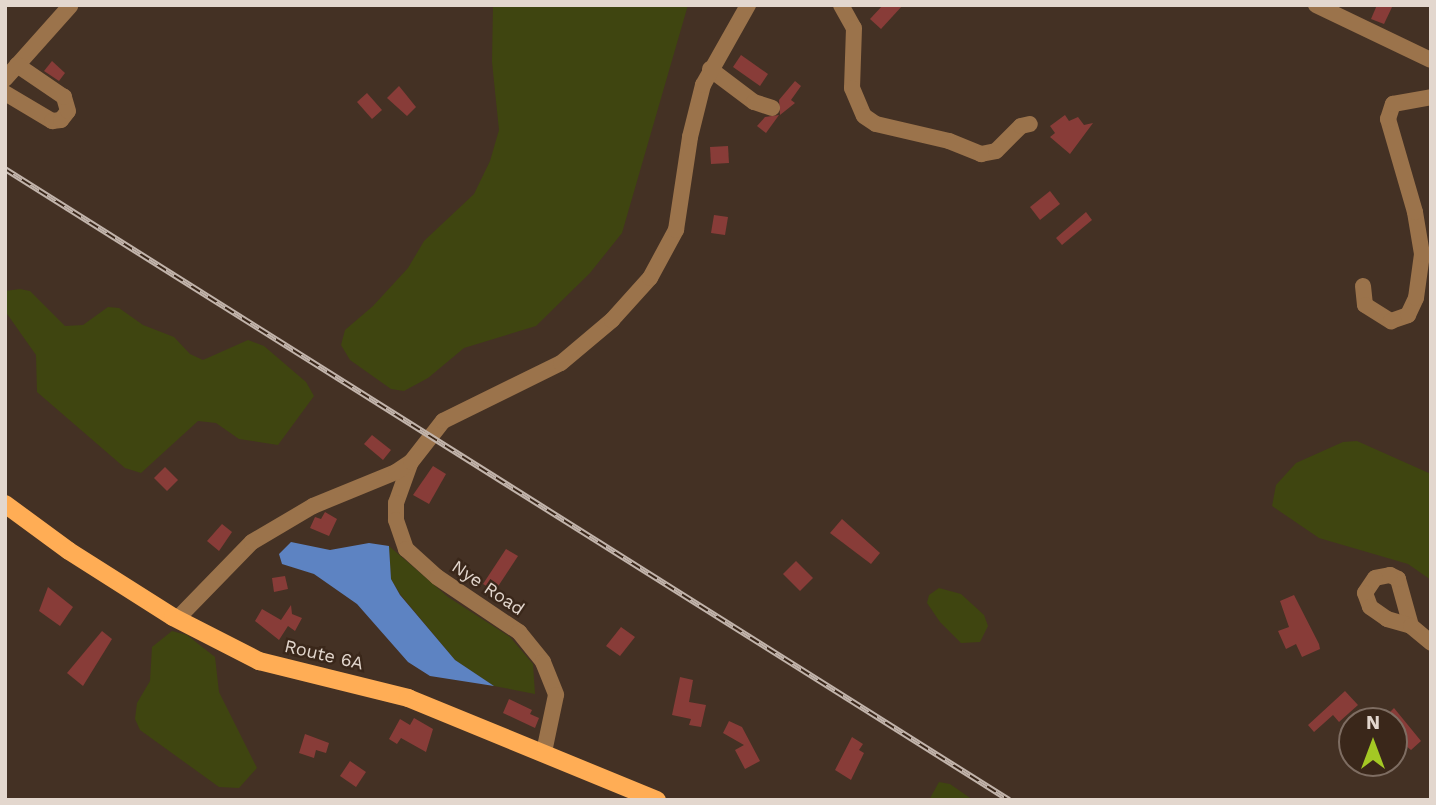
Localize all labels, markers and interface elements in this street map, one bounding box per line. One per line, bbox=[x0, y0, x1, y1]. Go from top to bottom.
street label: Nye Road bbox=[448, 556, 528, 620]
street label: Route 6A bbox=[282, 635, 366, 675]
north arrow bbox=[1338, 707, 1408, 777]
text: N bbox=[1366, 711, 1380, 734]

